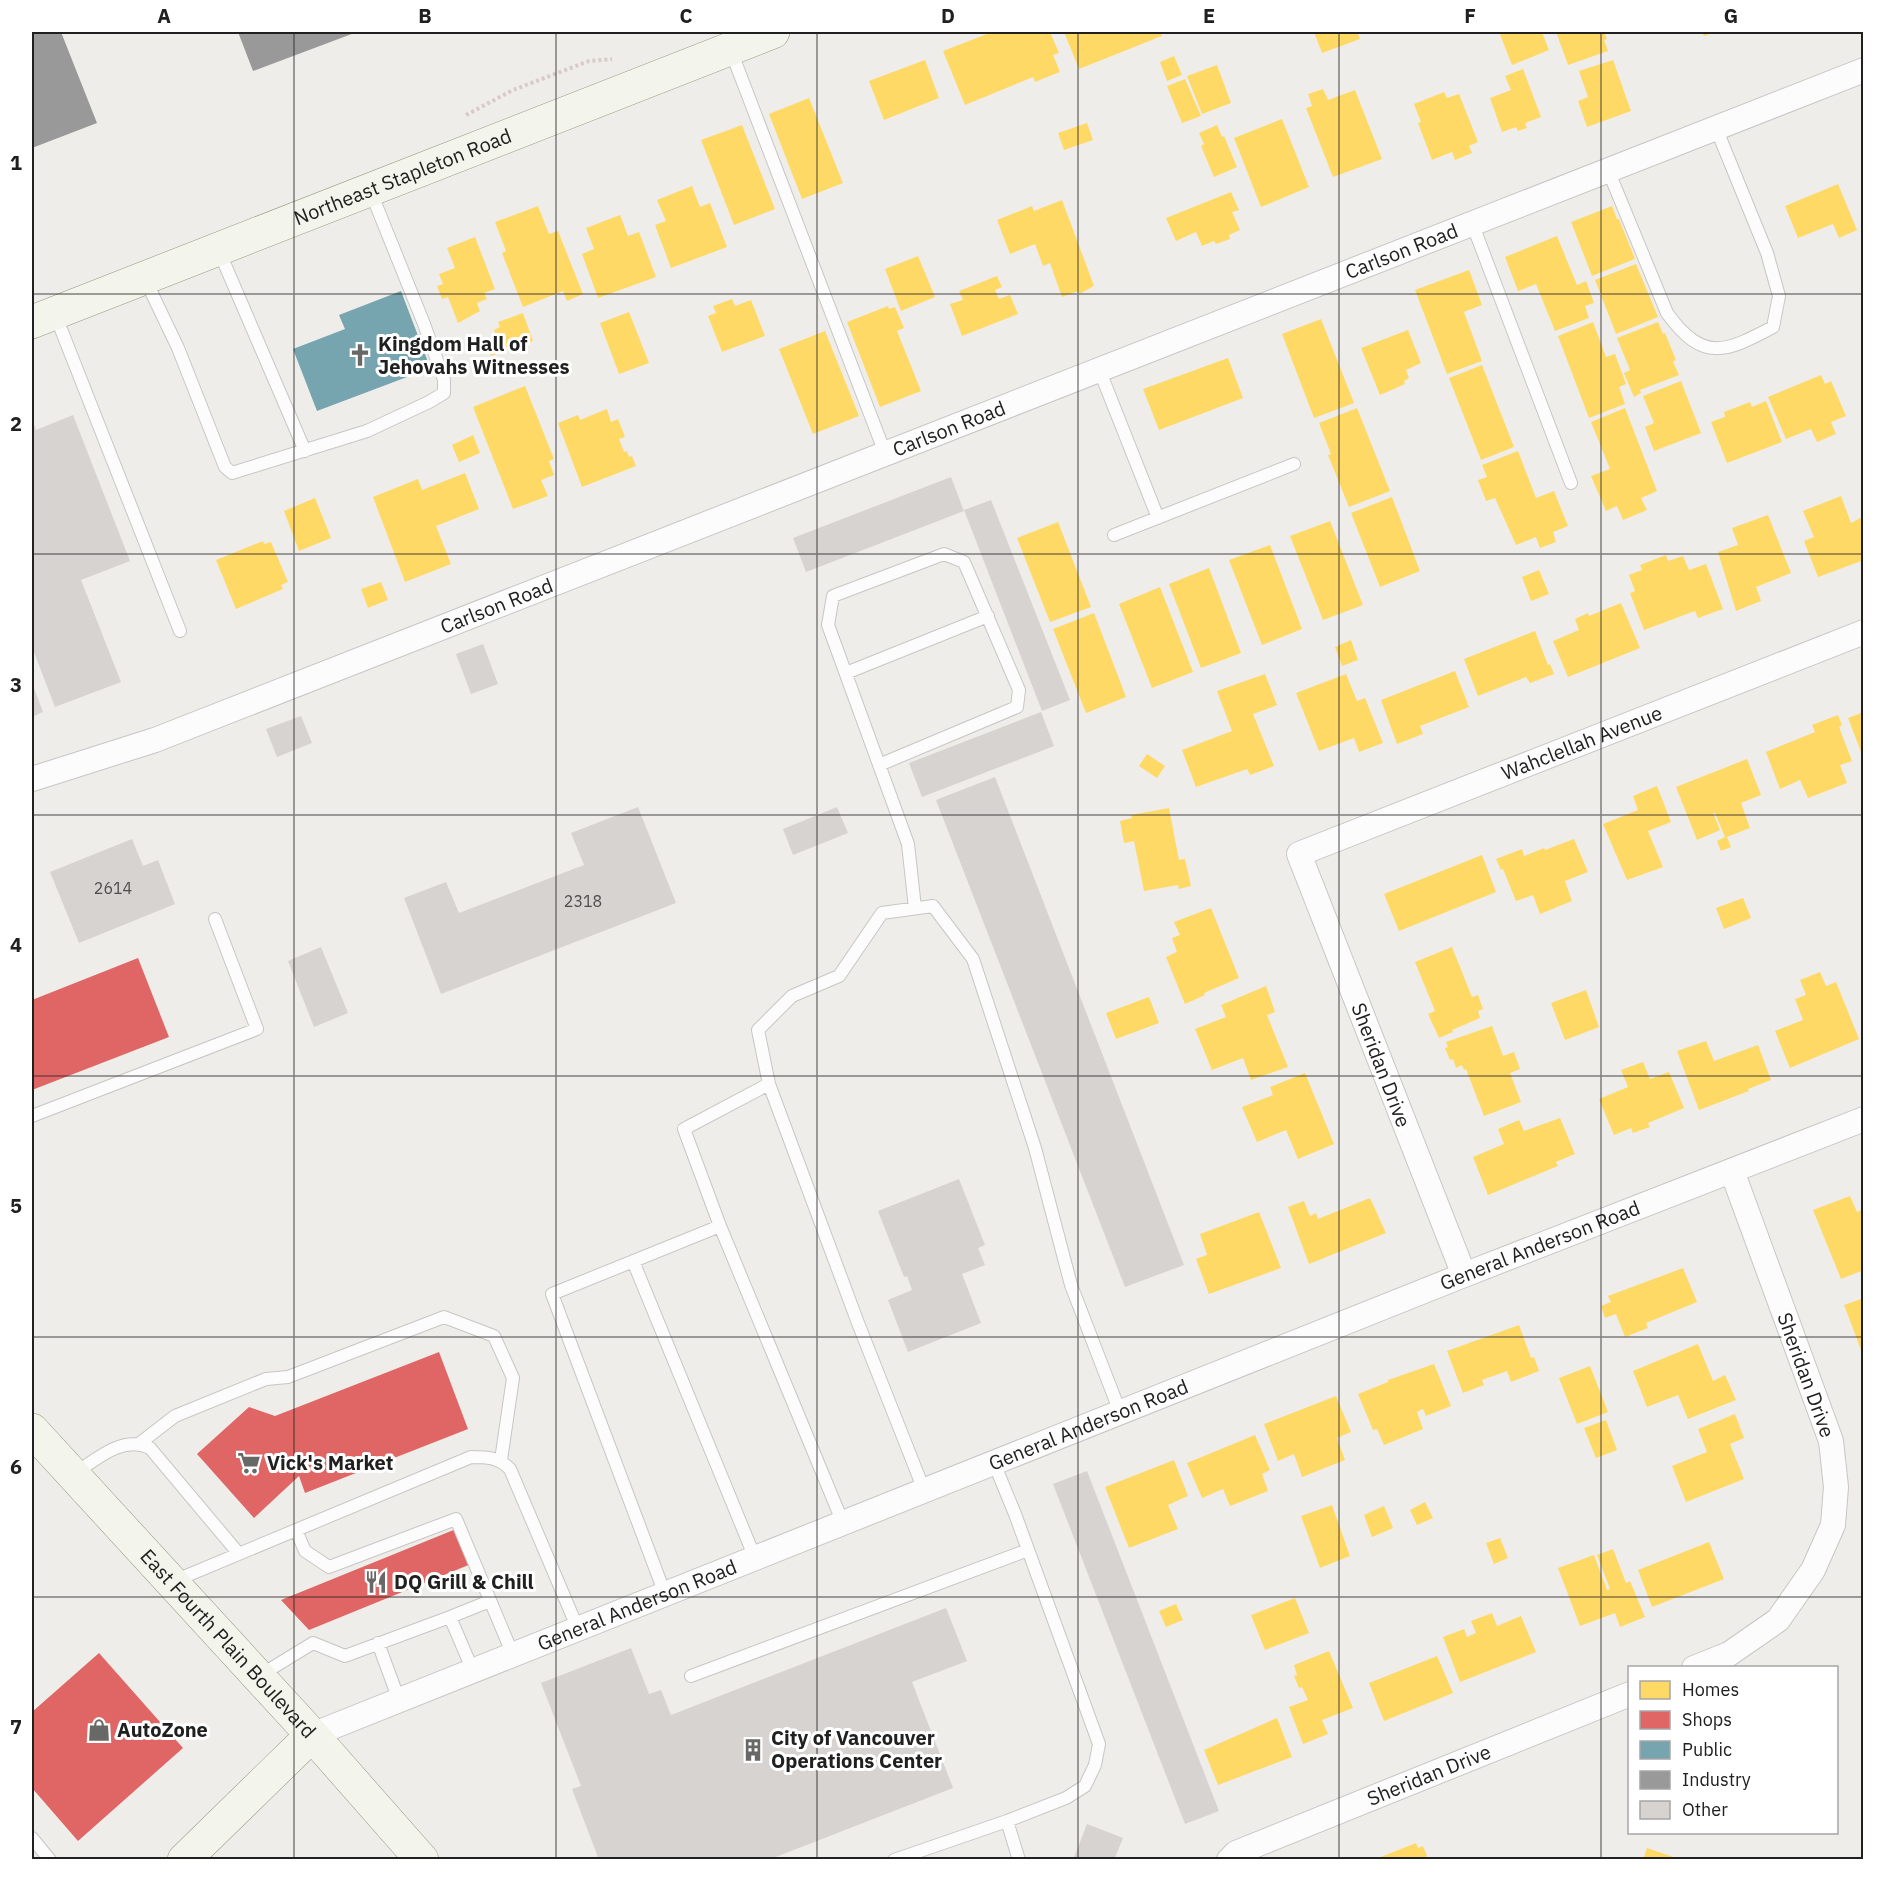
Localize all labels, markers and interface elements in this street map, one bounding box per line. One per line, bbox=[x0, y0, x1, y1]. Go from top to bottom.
text: A bbox=[157, 2, 171, 29]
text: B bbox=[418, 2, 432, 29]
text: C bbox=[679, 2, 693, 29]
text: D bbox=[941, 2, 955, 29]
text: E bbox=[1203, 2, 1215, 29]
text: F bbox=[1464, 2, 1476, 29]
text: G bbox=[1724, 2, 1738, 29]
street label: Northeast Stapleton Road bbox=[290, 122, 515, 231]
text: 1 bbox=[10, 149, 22, 176]
street label: Carlson Road bbox=[1341, 217, 1462, 285]
place label: Kingdom Hall of Jehovahs Witnesses bbox=[378, 330, 569, 380]
church icon: Kingdom Hall of Jehovahs Witnesses bbox=[347, 342, 373, 368]
street label: Carlson Road bbox=[889, 394, 1009, 462]
text: 2 bbox=[10, 410, 22, 437]
street label: Carlson Road bbox=[436, 571, 557, 640]
text: 3 bbox=[10, 671, 22, 698]
street label: Wahclellah Avenue bbox=[1497, 699, 1666, 786]
house number: 2614 bbox=[94, 878, 132, 898]
house number: 2318 bbox=[564, 891, 602, 911]
text: 4 bbox=[10, 931, 22, 958]
street label: Sheridan Drive bbox=[1345, 999, 1418, 1131]
text: 5 bbox=[10, 1192, 22, 1219]
street label: General Anderson Road bbox=[1436, 1194, 1644, 1296]
street label: Sheridan Drive bbox=[1771, 1309, 1842, 1441]
street label: General Anderson Road bbox=[984, 1373, 1192, 1476]
place label: Vick's Market bbox=[267, 1449, 394, 1476]
supermarket icon: Vick's Market bbox=[236, 1450, 262, 1476]
text: 6 bbox=[10, 1453, 22, 1480]
street label: East Fourth Plain Boulevard bbox=[135, 1543, 322, 1744]
street label: General Anderson Road bbox=[533, 1553, 741, 1657]
place label: DQ Grill & Chill bbox=[394, 1568, 534, 1595]
restaurant icon: DQ Grill & Chill bbox=[363, 1569, 389, 1595]
legend bbox=[1628, 1666, 1838, 1834]
text: Homes bbox=[1682, 1678, 1739, 1701]
text: Shops bbox=[1682, 1708, 1732, 1731]
text: 7 bbox=[10, 1713, 22, 1740]
place label: AutoZone bbox=[117, 1716, 208, 1743]
shop icon: AutoZone bbox=[86, 1717, 112, 1743]
place label: City of Vancouver Operations Center bbox=[771, 1724, 942, 1774]
building icon: City of Vancouver Operations Center bbox=[740, 1737, 766, 1763]
street label: Sheridan Drive bbox=[1363, 1738, 1495, 1812]
text: Public bbox=[1682, 1738, 1732, 1761]
text: Industry bbox=[1682, 1768, 1751, 1791]
text: Other bbox=[1682, 1798, 1728, 1821]

